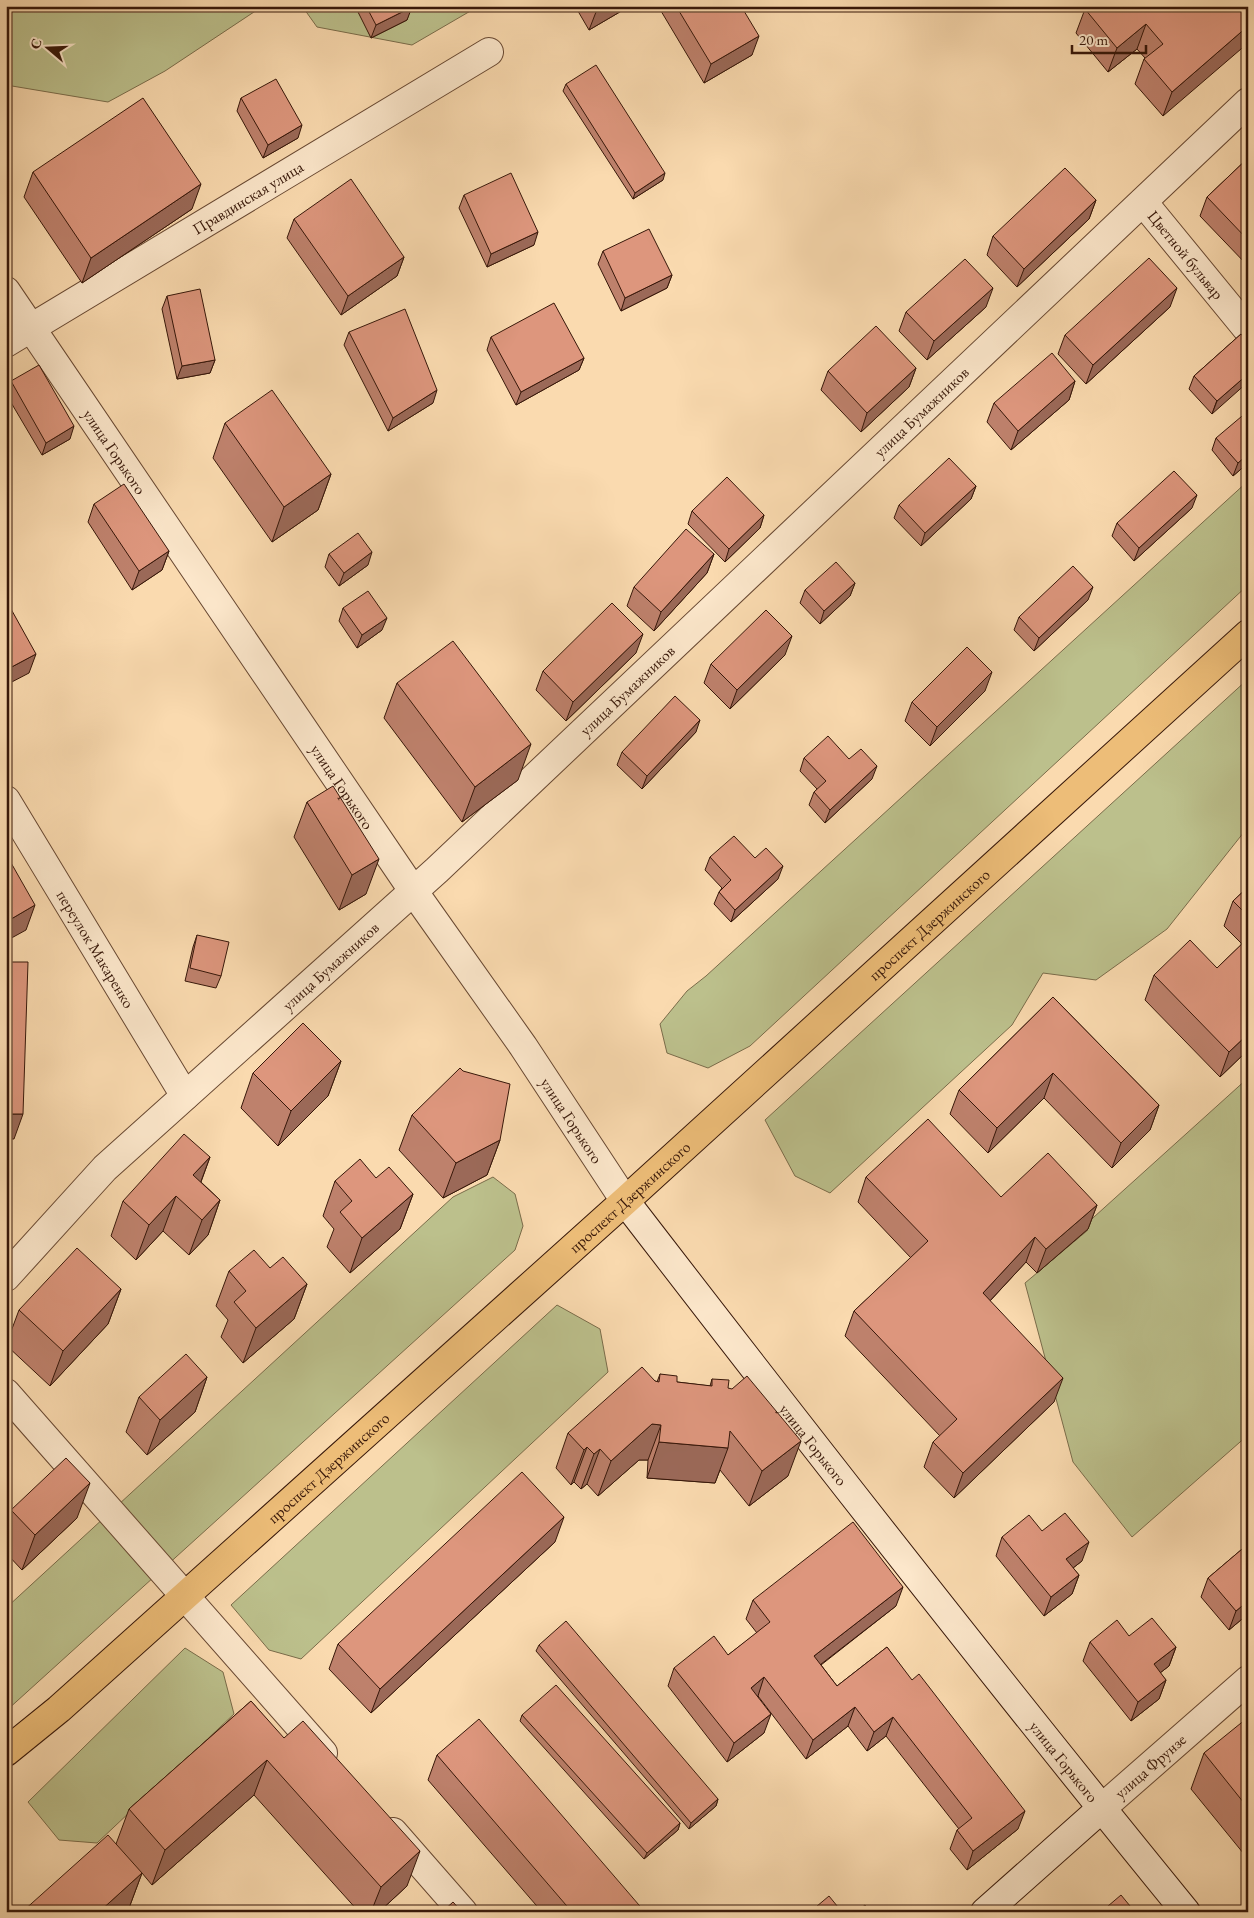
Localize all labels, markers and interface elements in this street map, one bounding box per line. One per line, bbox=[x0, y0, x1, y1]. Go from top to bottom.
north arrow bbox=[22, 22, 72, 72]
scale bar bbox=[1072, 22, 1145, 54]
text: 20 m bbox=[1079, 30, 1108, 49]
text: С bbox=[26, 36, 46, 51]
street label: Правдинская улица bbox=[188, 156, 308, 239]
street label: Цветной бульвар bbox=[1143, 206, 1228, 304]
street label: улица Бумажников bbox=[869, 362, 973, 462]
street label: улица Горького bbox=[78, 405, 151, 499]
street label: улица Бумажников bbox=[575, 640, 679, 740]
street label: улица Горького bbox=[306, 740, 378, 834]
street label: проспект Дзержинского bbox=[864, 864, 995, 985]
street label: переулок Макаренко bbox=[52, 886, 139, 1012]
street label: улица Бумажников bbox=[278, 917, 384, 1015]
street label: улица Горького bbox=[536, 1074, 607, 1168]
street label: проспект Дзержинского bbox=[565, 1137, 695, 1257]
street label: улица Горького bbox=[775, 1399, 852, 1490]
street label: проспект Дзержинского bbox=[263, 1407, 394, 1528]
street label: улица Горького bbox=[1025, 1717, 1103, 1807]
street label: улица Фрунзе bbox=[1110, 1729, 1191, 1803]

